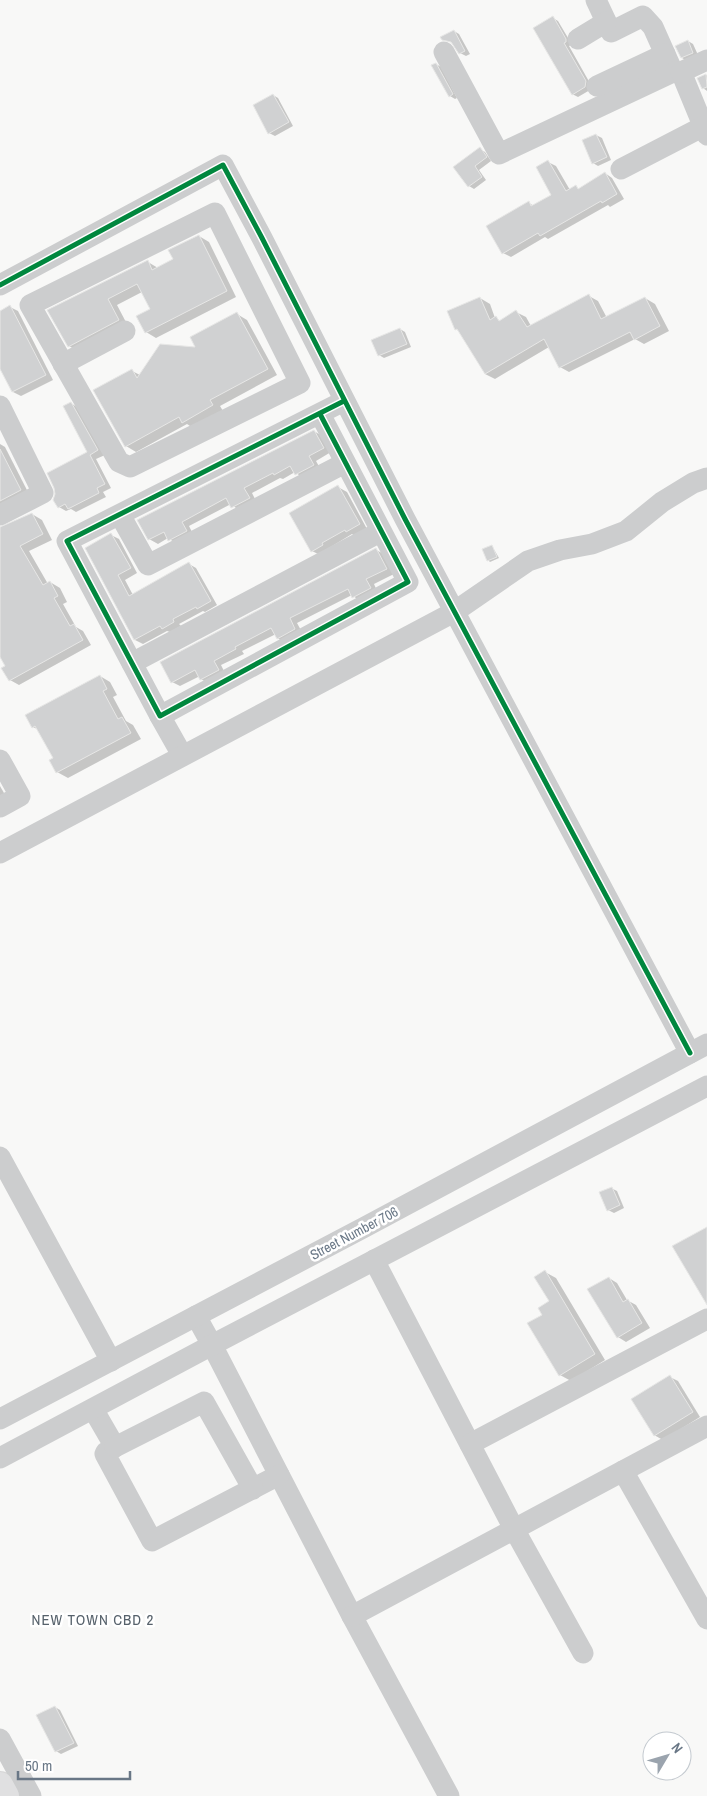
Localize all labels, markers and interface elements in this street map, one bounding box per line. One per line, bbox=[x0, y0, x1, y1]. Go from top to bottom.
street label: Street Number 706 bbox=[307, 1202, 401, 1264]
district label: NEW TOWN CBD 2 bbox=[32, 1609, 154, 1630]
north arrow bbox=[642, 1731, 692, 1781]
text: N bbox=[668, 1739, 687, 1757]
scale bar bbox=[18, 1748, 130, 1780]
text: 50 m bbox=[25, 1755, 52, 1776]

